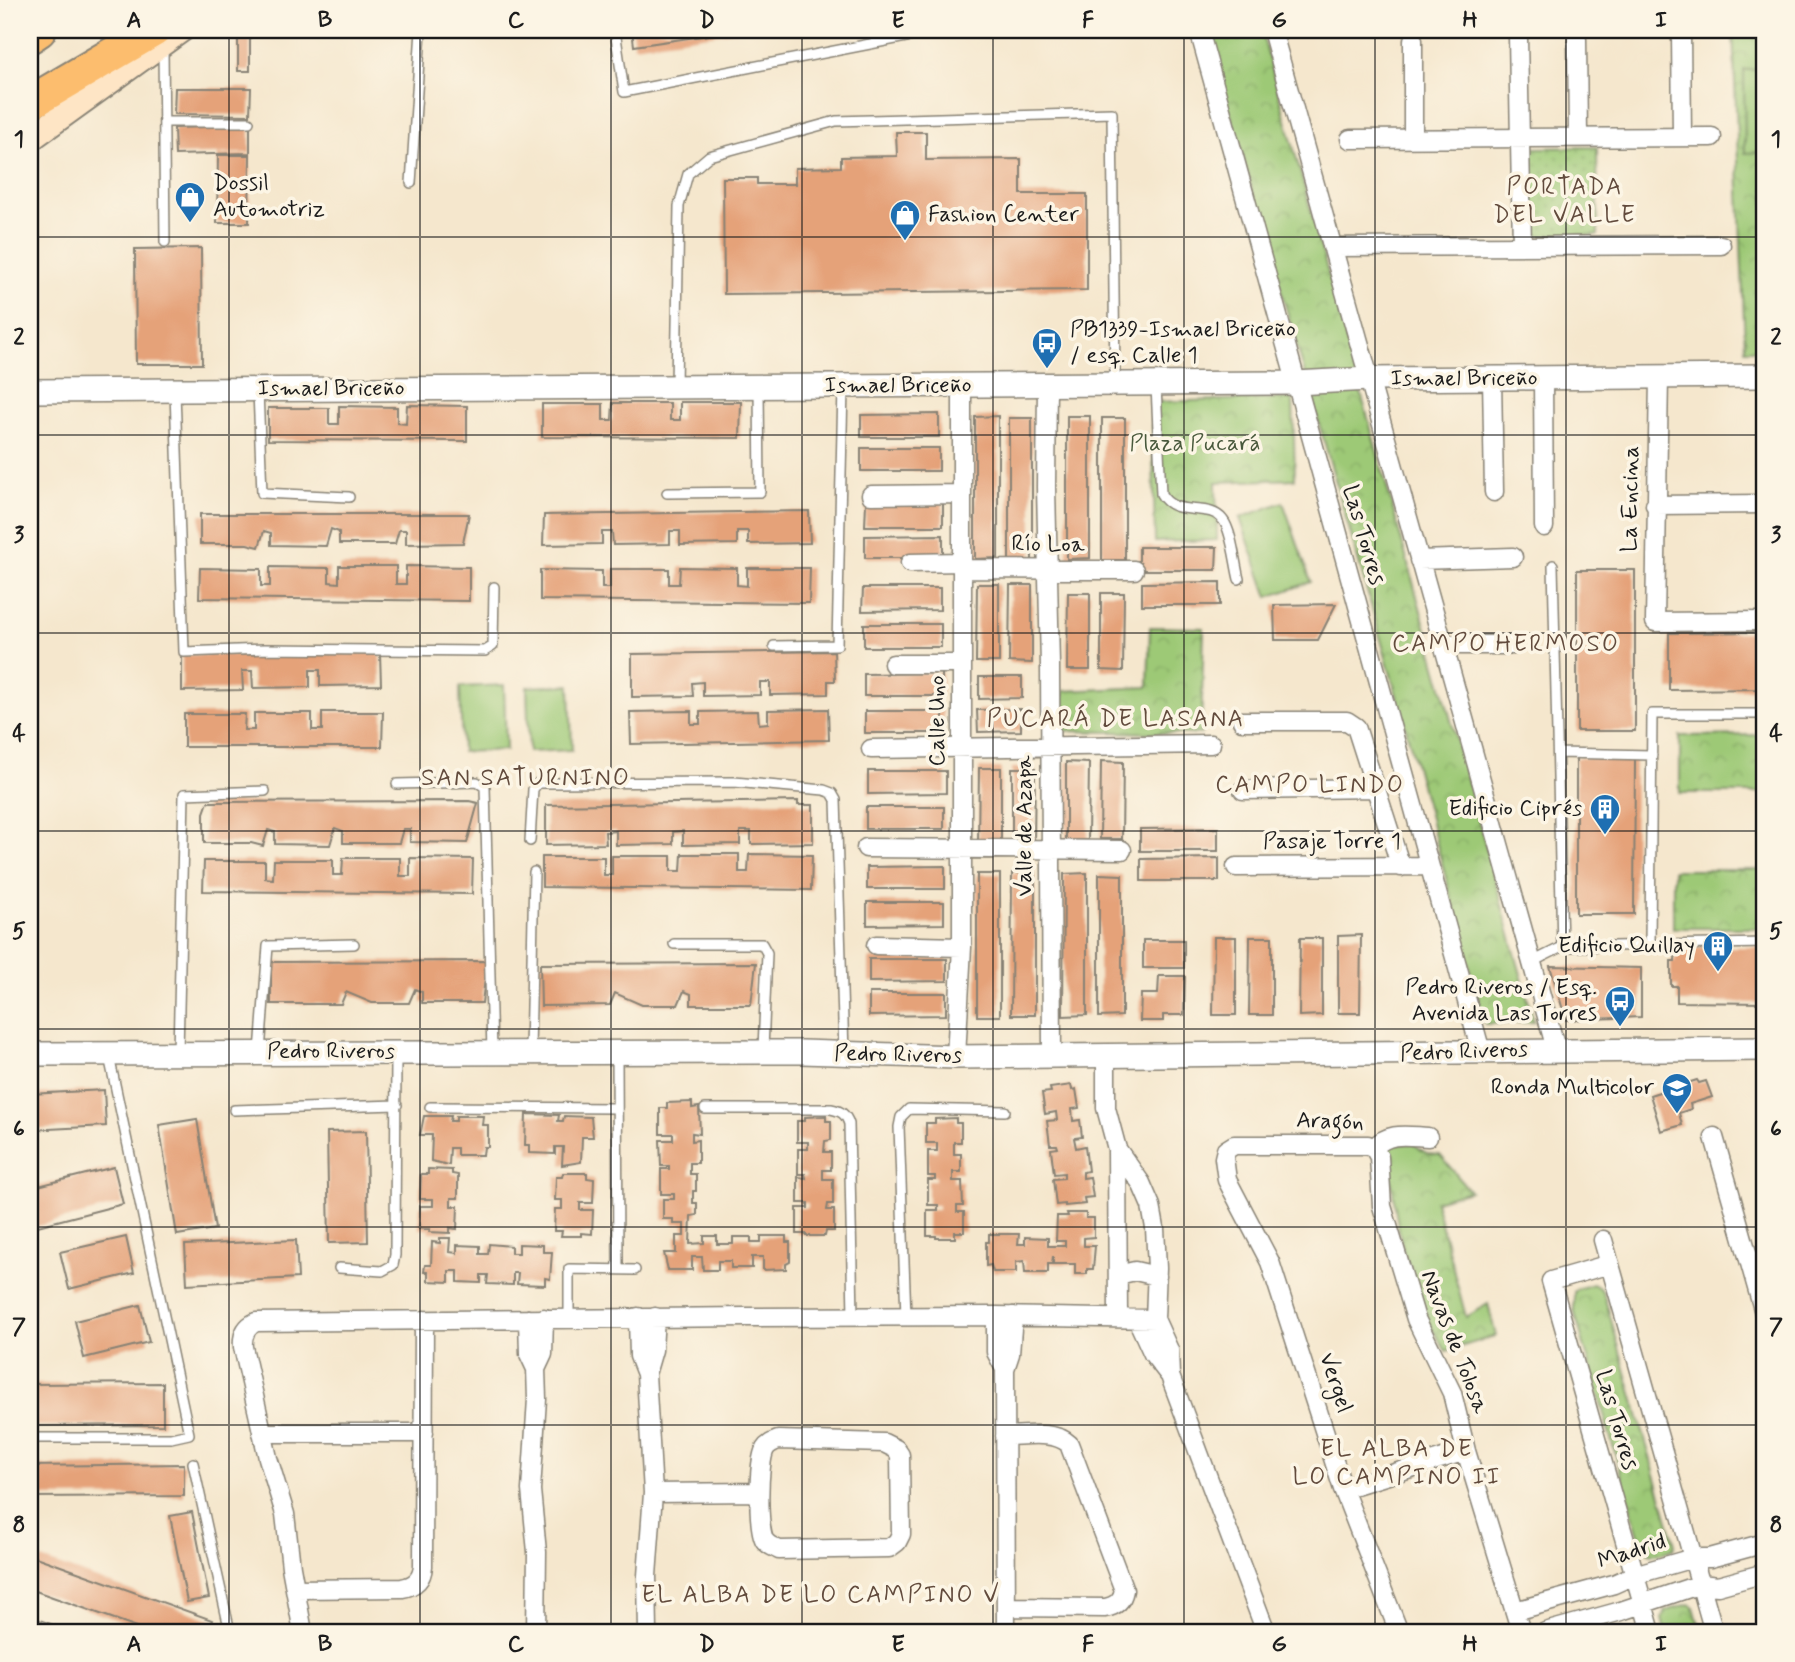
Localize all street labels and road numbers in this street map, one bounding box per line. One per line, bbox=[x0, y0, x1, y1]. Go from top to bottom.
street label: Ismael Briceño bbox=[1390, 364, 1538, 394]
street label: Ismael Briceño bbox=[824, 371, 972, 401]
street label: Ismael Briceño bbox=[257, 374, 405, 404]
street label: La Encina bbox=[1615, 446, 1647, 552]
street label: Las Torres bbox=[1334, 482, 1392, 588]
street label: Río Loa bbox=[1011, 529, 1085, 561]
street label: Calle Uno bbox=[923, 675, 953, 767]
street label: Valle de Azapa bbox=[1010, 755, 1040, 897]
street label: Pasaje Torre 1 bbox=[1263, 827, 1401, 857]
street label: Pedro Riveros bbox=[1400, 1035, 1528, 1069]
street label: Pedro Riveros bbox=[267, 1037, 395, 1067]
street label: Pedro Riveros bbox=[834, 1039, 962, 1071]
street label: Aragón bbox=[1296, 1106, 1364, 1140]
street label: Navas de Tolosa bbox=[1413, 1266, 1495, 1418]
street label: Vergel bbox=[1309, 1349, 1359, 1418]
street label: Las Torres bbox=[1587, 1367, 1645, 1473]
street label: Madrid bbox=[1594, 1527, 1670, 1577]

